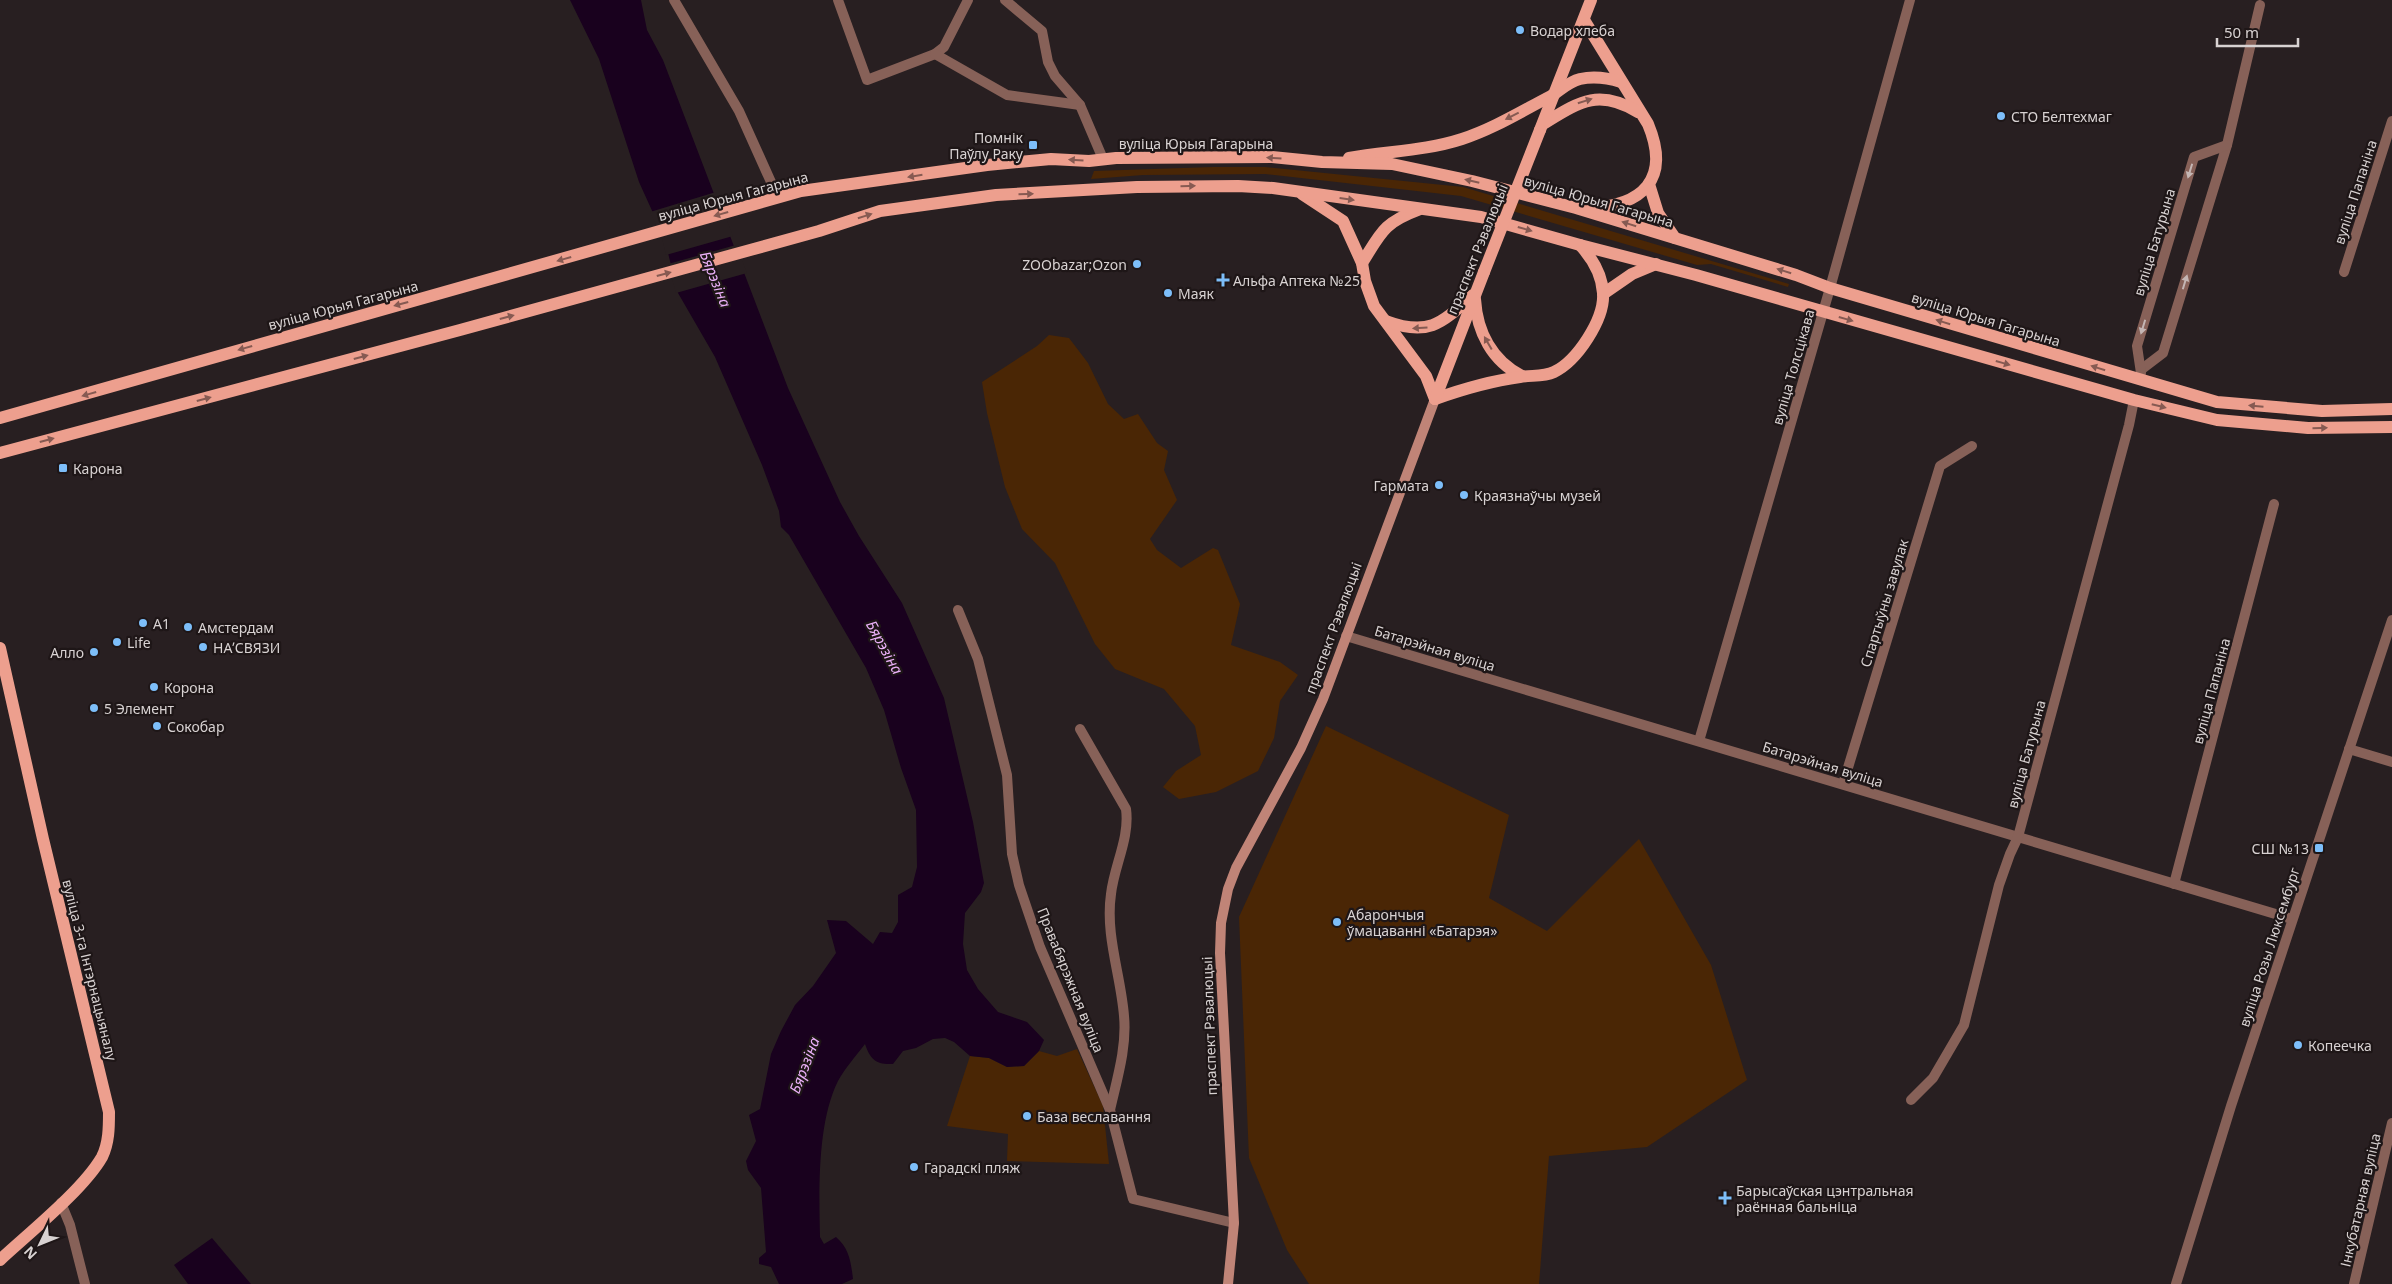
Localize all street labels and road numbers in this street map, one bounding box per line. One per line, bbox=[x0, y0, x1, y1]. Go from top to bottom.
street label: вуліца Юрыя Гагарына bbox=[1119, 134, 1273, 153]
street label: вуліца Папаніна bbox=[2329, 137, 2381, 247]
street label: вуліца Юрыя Гагарына bbox=[656, 167, 810, 225]
street label: вуліца Юрыя Гагарына bbox=[1522, 171, 1676, 231]
street label: праспект Рэвалюцыі bbox=[1442, 181, 1512, 317]
street label: вуліца Батурына bbox=[2129, 186, 2179, 298]
street label: вуліца Юрыя Гагарына bbox=[266, 276, 420, 334]
street label: вуліца Юрыя Гагарына bbox=[1909, 287, 2063, 351]
street label: вуліца Толсцікава bbox=[1767, 307, 1819, 427]
street label: Спартыўны завулак bbox=[1855, 536, 1913, 669]
street label: праспект Рэвалюцыі bbox=[1300, 560, 1366, 696]
street label: Батарэйная вуліца bbox=[1372, 621, 1498, 675]
street label: вуліца Папаніна bbox=[2188, 636, 2234, 746]
street label: вуліца Батурына bbox=[2002, 698, 2050, 810]
street label: Батарэйная вуліца bbox=[1760, 737, 1886, 791]
street label: вуліца Розы Люксембург bbox=[2234, 865, 2304, 1029]
street label: вуліца 3-га Інтэрнацыяналу bbox=[58, 877, 122, 1063]
street label: Правабярэжная вуліца bbox=[1033, 905, 1109, 1055]
street label: праспект Рэвалюцыі bbox=[1197, 956, 1221, 1096]
street label: Інкубатарная вуліца bbox=[2335, 1131, 2385, 1269]

